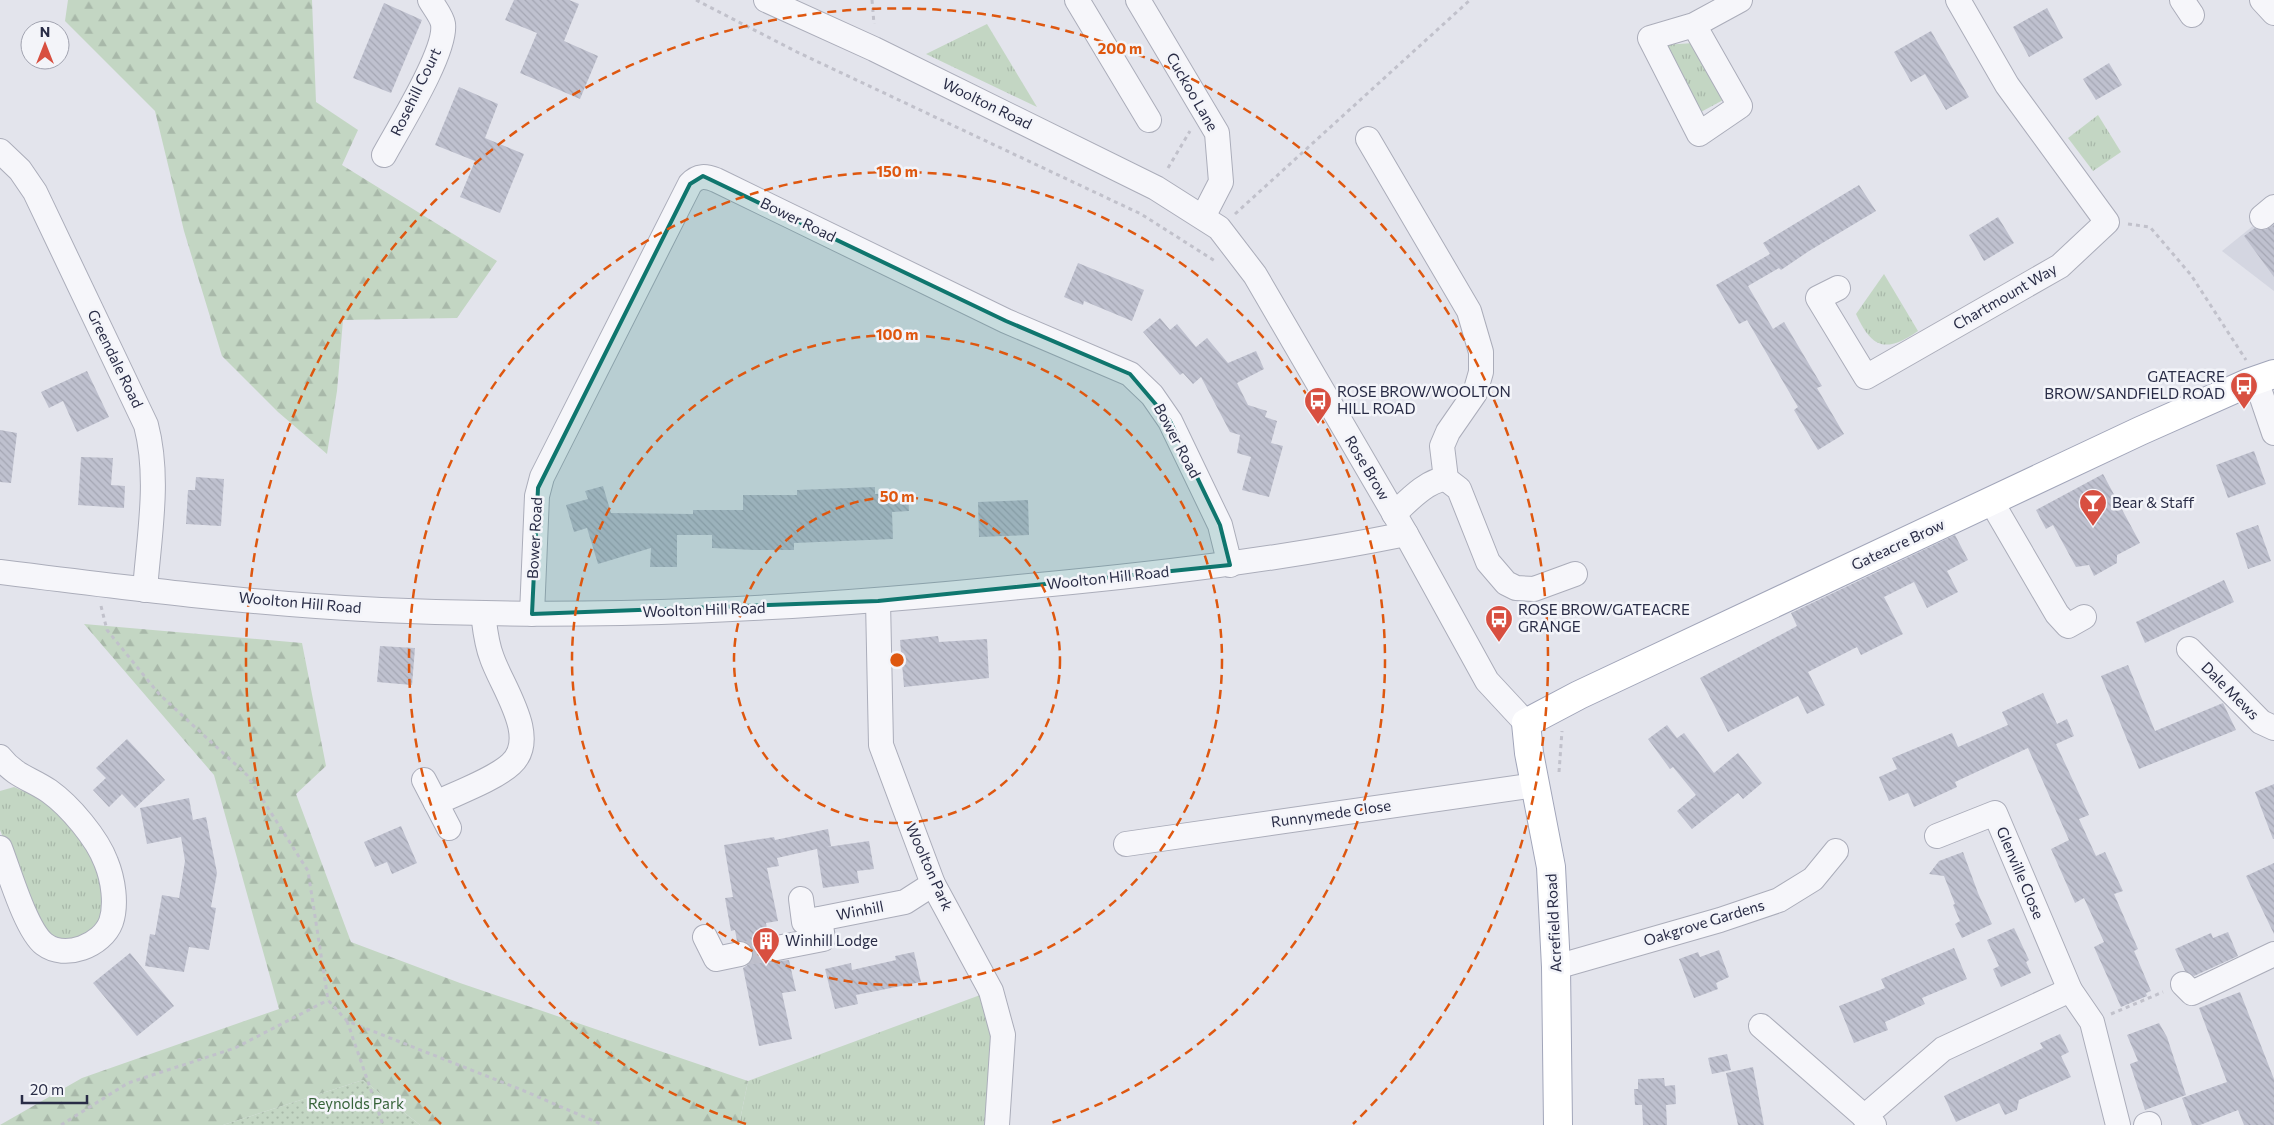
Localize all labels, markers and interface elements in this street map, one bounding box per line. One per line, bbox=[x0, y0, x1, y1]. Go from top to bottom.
north arrow bbox=[20, 20, 70, 70]
text: N bbox=[40, 23, 50, 40]
text: 200 m bbox=[1098, 39, 1142, 57]
street label: Rosehill Court bbox=[386, 45, 444, 139]
street label: Cuckoo Lane bbox=[1163, 49, 1223, 134]
street label: Woolton Road bbox=[940, 74, 1035, 133]
text: 150 m bbox=[876, 162, 918, 180]
street label: Bower Road bbox=[758, 193, 839, 245]
street label: Chartmount Way bbox=[1949, 259, 2060, 333]
street label: Greendale Road bbox=[84, 306, 148, 411]
text: 100 m bbox=[876, 325, 918, 343]
place label: GATEACRE BROW/SANDFIELD ROAD bbox=[2044, 367, 2225, 402]
bus stop icon: GATEACRE BROW/SANDFIELD ROAD bbox=[2229, 371, 2259, 410]
place label: ROSE BROW/WOOLTON HILL ROAD bbox=[1337, 382, 1511, 417]
bus stop icon: ROSE BROW/WOOLTON HILL ROAD bbox=[1303, 386, 1333, 425]
street label: Bower Road bbox=[1151, 400, 1205, 481]
street label: Rose Brow bbox=[1342, 432, 1394, 503]
text: 50 m bbox=[880, 487, 914, 505]
bar icon: Bear & Staff bbox=[2078, 488, 2108, 527]
place label: Bear & Staff bbox=[2112, 493, 2195, 511]
street label: Bower Road bbox=[523, 497, 545, 579]
street label: Gateacre Brow bbox=[1848, 515, 1947, 574]
street label: Woolton Hill Road bbox=[1046, 562, 1170, 592]
street label: Woolton Hill Road bbox=[238, 588, 362, 616]
street label: Woolton Hill Road bbox=[642, 598, 766, 620]
place label: ROSE BROW/GATEACRE GRANGE bbox=[1518, 600, 1690, 635]
bus stop icon: ROSE BROW/GATEACRE GRANGE bbox=[1484, 604, 1514, 643]
centre of rings bbox=[888, 651, 906, 669]
street label: Dale Mews bbox=[2198, 658, 2263, 723]
street label: Runnymede Close bbox=[1270, 796, 1392, 830]
street label: Woolton Park bbox=[903, 820, 957, 913]
street label: Glenville Close bbox=[1993, 824, 2049, 922]
street label: Acrefield Road bbox=[1541, 873, 1565, 973]
street label: Oakgrove Gardens bbox=[1641, 895, 1767, 949]
street label: Winhill bbox=[835, 897, 885, 923]
building icon: Winhill Lodge bbox=[751, 926, 781, 965]
place label: Winhill Lodge bbox=[785, 931, 878, 949]
scale bar bbox=[22, 1072, 88, 1104]
text: 20 m bbox=[30, 1080, 64, 1098]
park label: Reynolds Park bbox=[308, 1094, 404, 1112]

